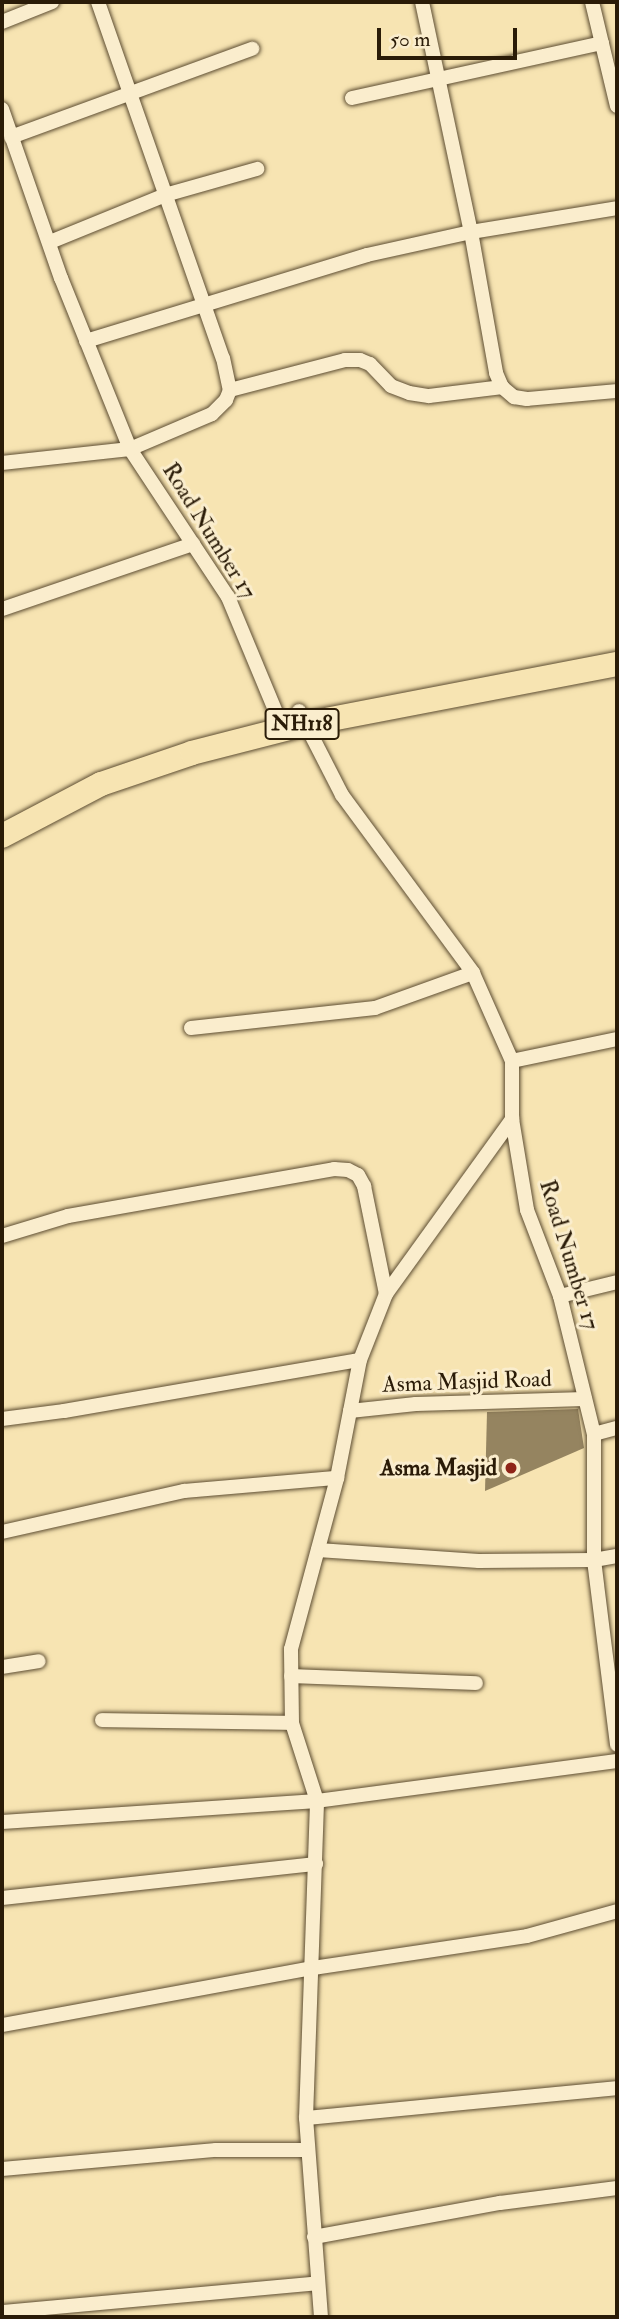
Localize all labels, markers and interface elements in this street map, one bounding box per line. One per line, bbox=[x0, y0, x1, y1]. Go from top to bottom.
scale bar bbox=[381, 14, 521, 58]
text: 50 m bbox=[390, 26, 431, 53]
street label: Road Number 17 bbox=[156, 458, 262, 604]
road number: NH118 bbox=[264, 706, 340, 742]
street label: Road Number 17 bbox=[533, 1177, 605, 1333]
street label: Asma Masjid Road bbox=[382, 1365, 552, 1399]
place label: Asma Masjid bbox=[380, 1454, 497, 1482]
marker: Asma Masjid bbox=[503, 1460, 519, 1476]

